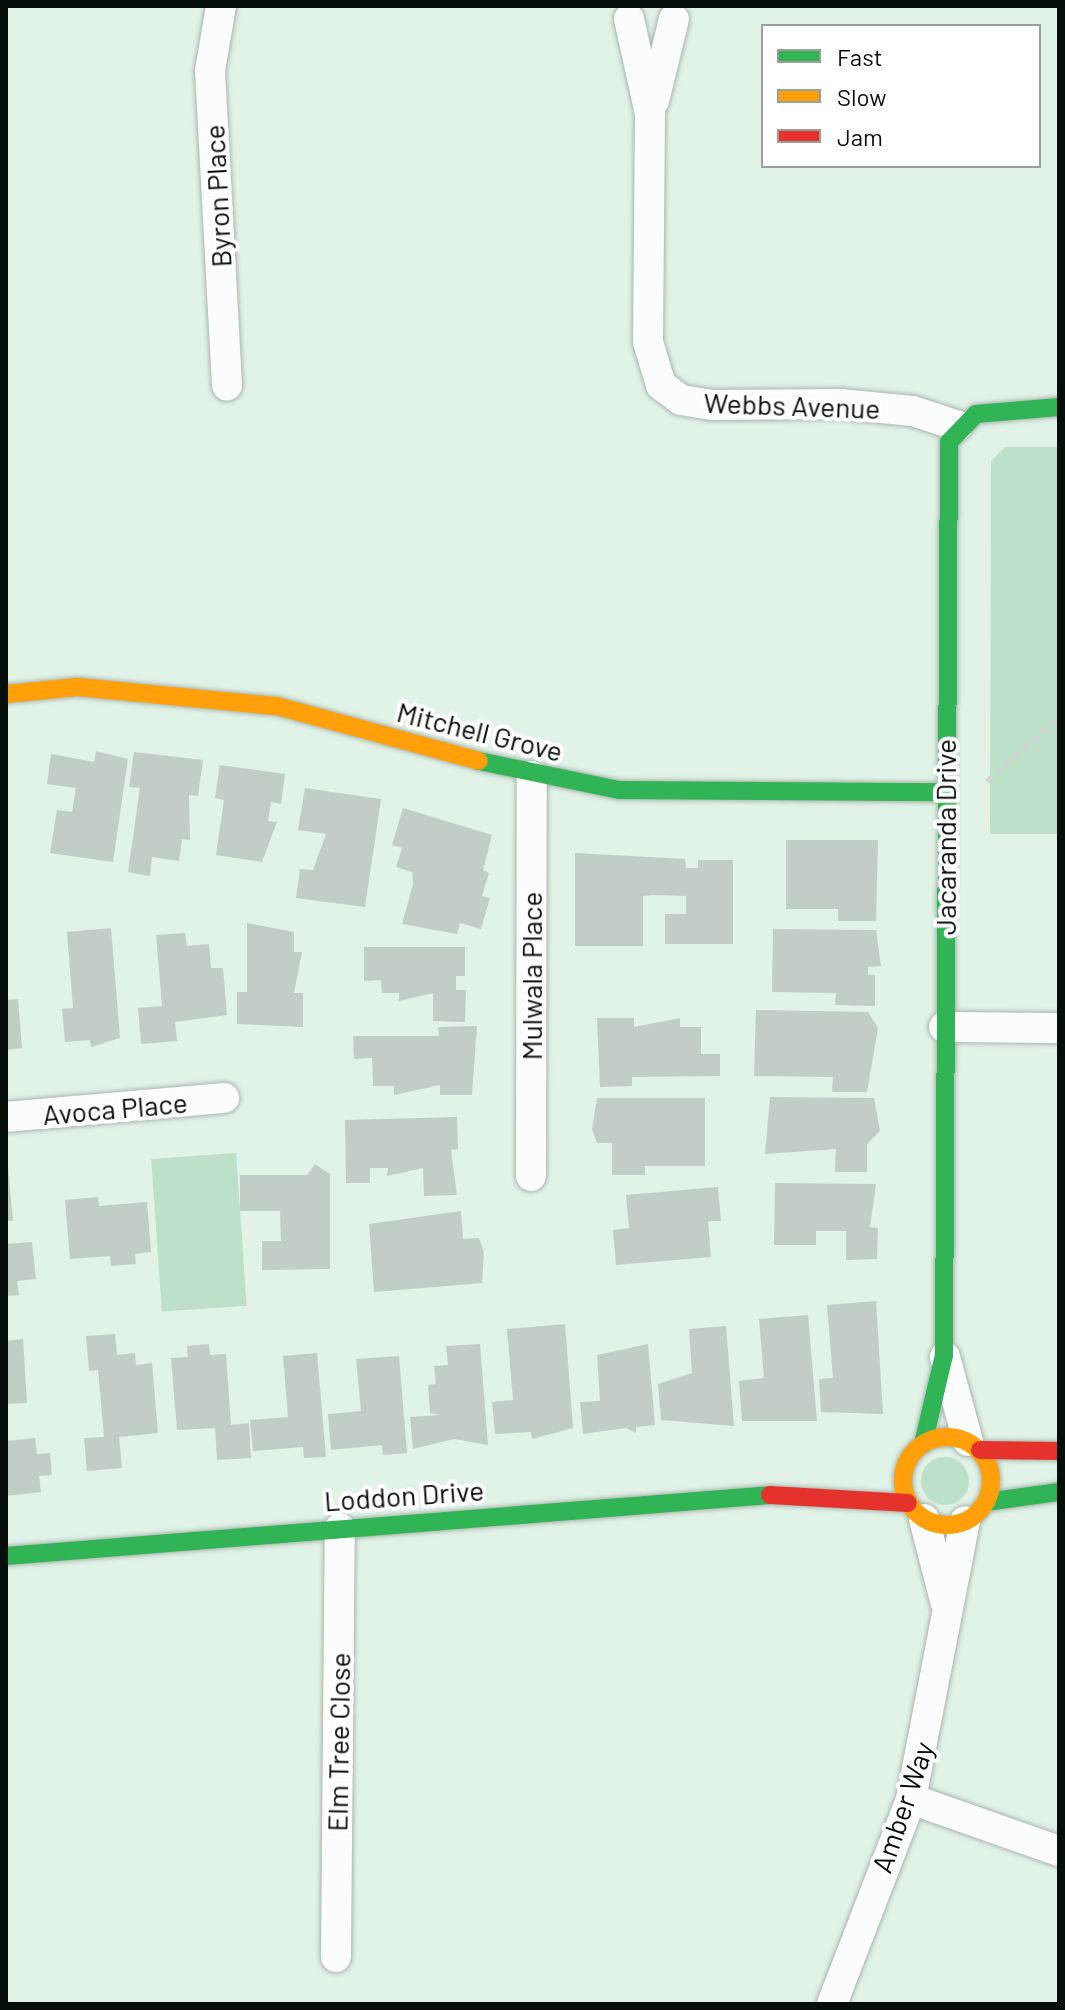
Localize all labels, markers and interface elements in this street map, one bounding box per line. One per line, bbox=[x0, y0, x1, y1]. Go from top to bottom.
legend bbox=[761, 24, 1041, 168]
text: Fast bbox=[837, 42, 882, 71]
text: Slow bbox=[837, 82, 886, 111]
text: Jam bbox=[837, 122, 883, 151]
street label: Byron Place bbox=[196, 124, 238, 268]
street label: Webbs Avenue bbox=[703, 385, 881, 425]
street label: Mitchell Grove bbox=[394, 694, 566, 768]
street label: Jacaranda Drive bbox=[928, 739, 962, 935]
street label: Mulwala Place bbox=[514, 892, 548, 1060]
street label: Avoca Place bbox=[41, 1085, 189, 1131]
street label: Loddon Drive bbox=[323, 1473, 485, 1517]
street label: Elm Tree Close bbox=[320, 1652, 356, 1832]
street label: Amber Way bbox=[864, 1737, 940, 1877]

